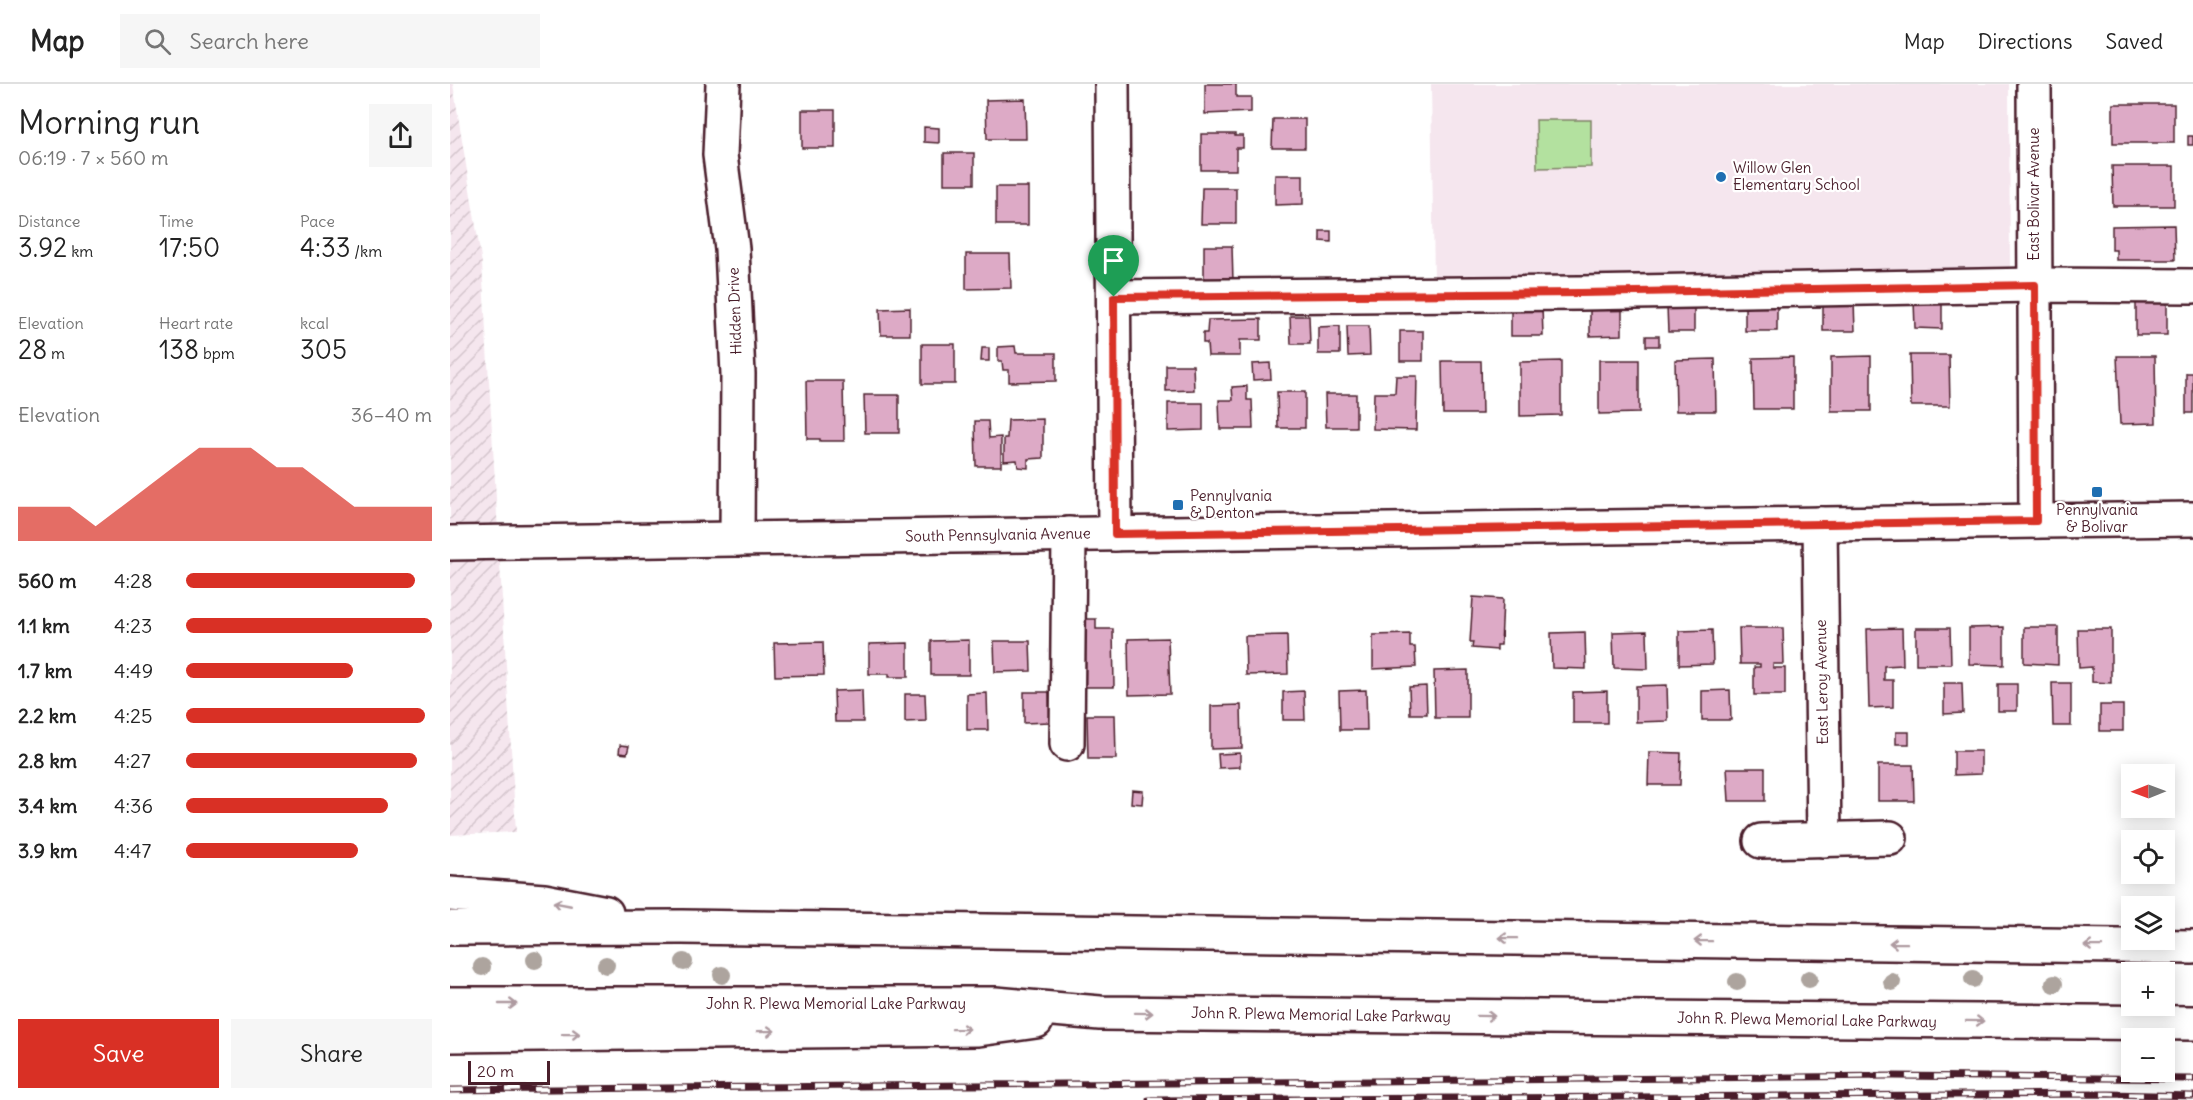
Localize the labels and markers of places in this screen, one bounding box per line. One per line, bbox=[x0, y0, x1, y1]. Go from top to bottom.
place label: Willow Glen Elementary School bbox=[1733, 158, 1860, 194]
marker: Willow Glen Elementary School bbox=[1714, 170, 1728, 184]
pin bbox=[1088, 235, 1139, 297]
marker: Pennylvania & Bolivar bbox=[2090, 485, 2104, 499]
place label: Pennylvania & Denton bbox=[1190, 486, 1273, 522]
marker: Pennylvania & Denton bbox=[1171, 498, 1185, 512]
place label: Pennylvania & Bolivar bbox=[2056, 500, 2138, 536]

